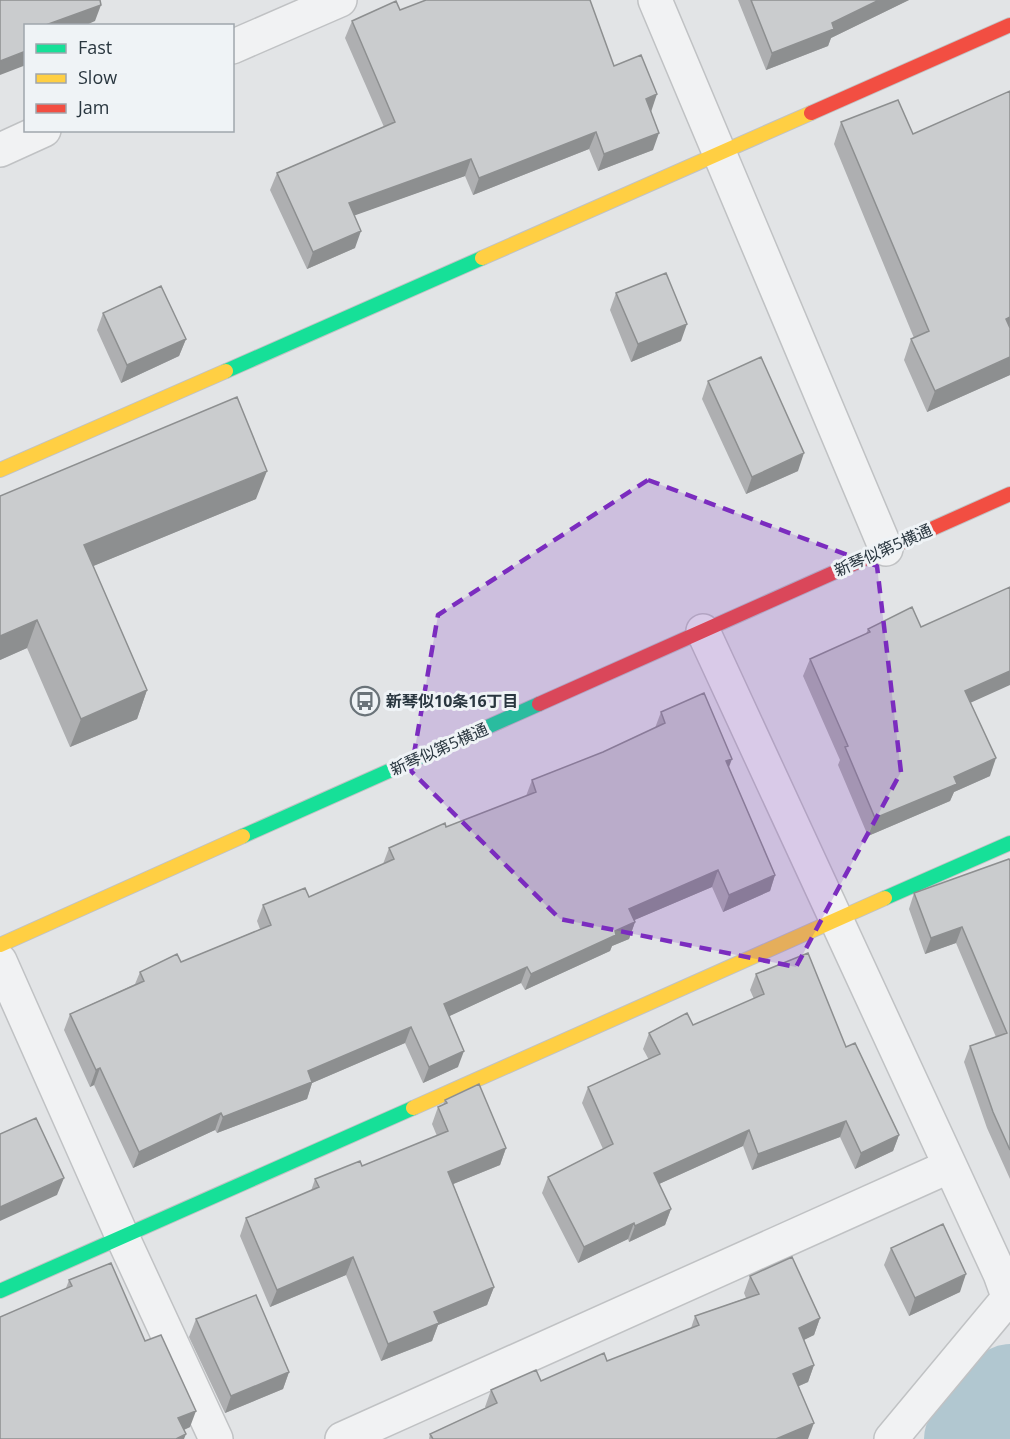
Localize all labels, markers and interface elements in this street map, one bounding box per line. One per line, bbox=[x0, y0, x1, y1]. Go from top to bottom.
legend bbox=[24, 24, 234, 132]
text: Fast bbox=[78, 35, 112, 59]
text: Slow bbox=[78, 65, 117, 89]
text: Jam bbox=[76, 95, 110, 119]
street label: 新琴似第5横通 bbox=[830, 519, 936, 581]
bus stop icon: 新琴似10条16丁目 bbox=[349, 685, 381, 717]
place label: 新琴似10条16丁目 bbox=[386, 690, 519, 712]
street label: 新琴似第5横通 bbox=[386, 718, 492, 780]

